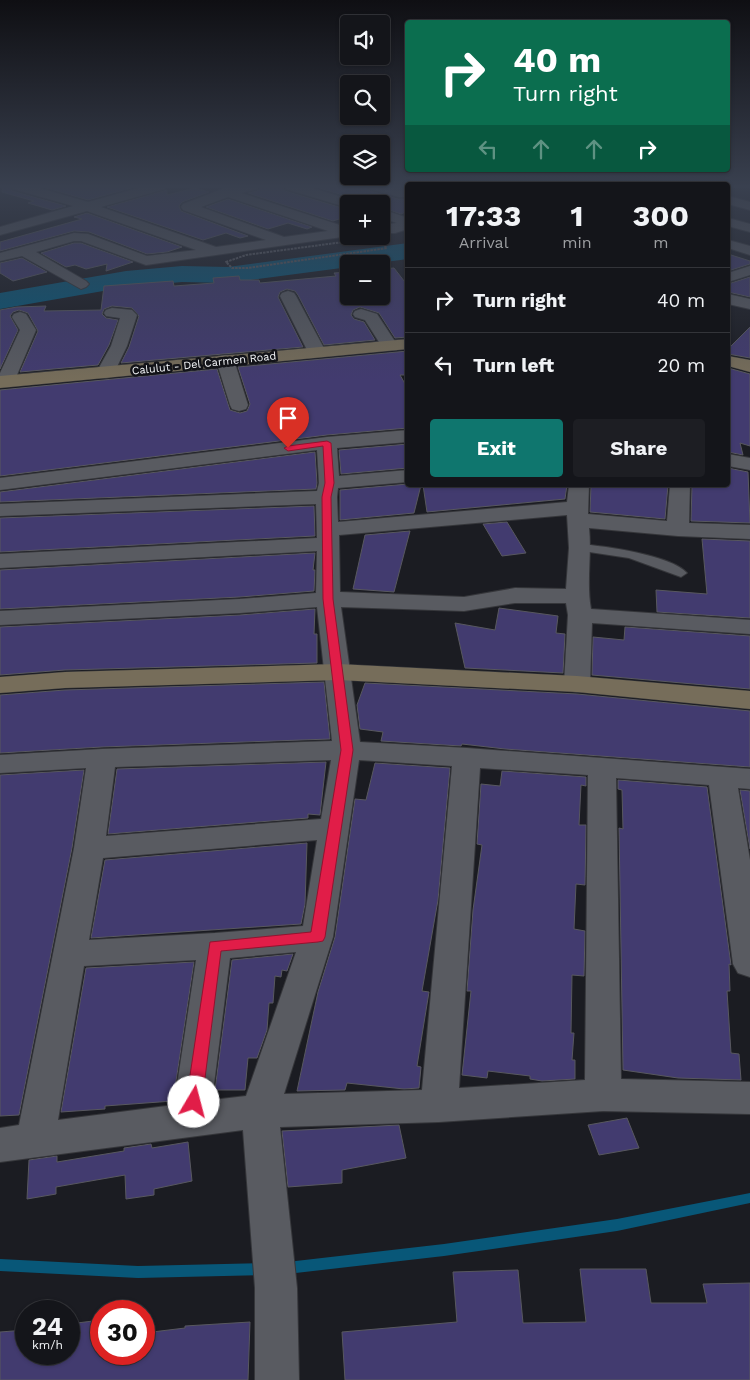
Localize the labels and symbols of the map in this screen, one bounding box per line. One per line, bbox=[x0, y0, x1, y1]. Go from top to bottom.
street label: Calulut - Del Carmen Road bbox=[131, 349, 277, 378]
pin bbox=[267, 397, 309, 448]
position arrow bbox=[167, 1075, 219, 1127]
speed limit sign: 30 bbox=[90, 1300, 155, 1365]

